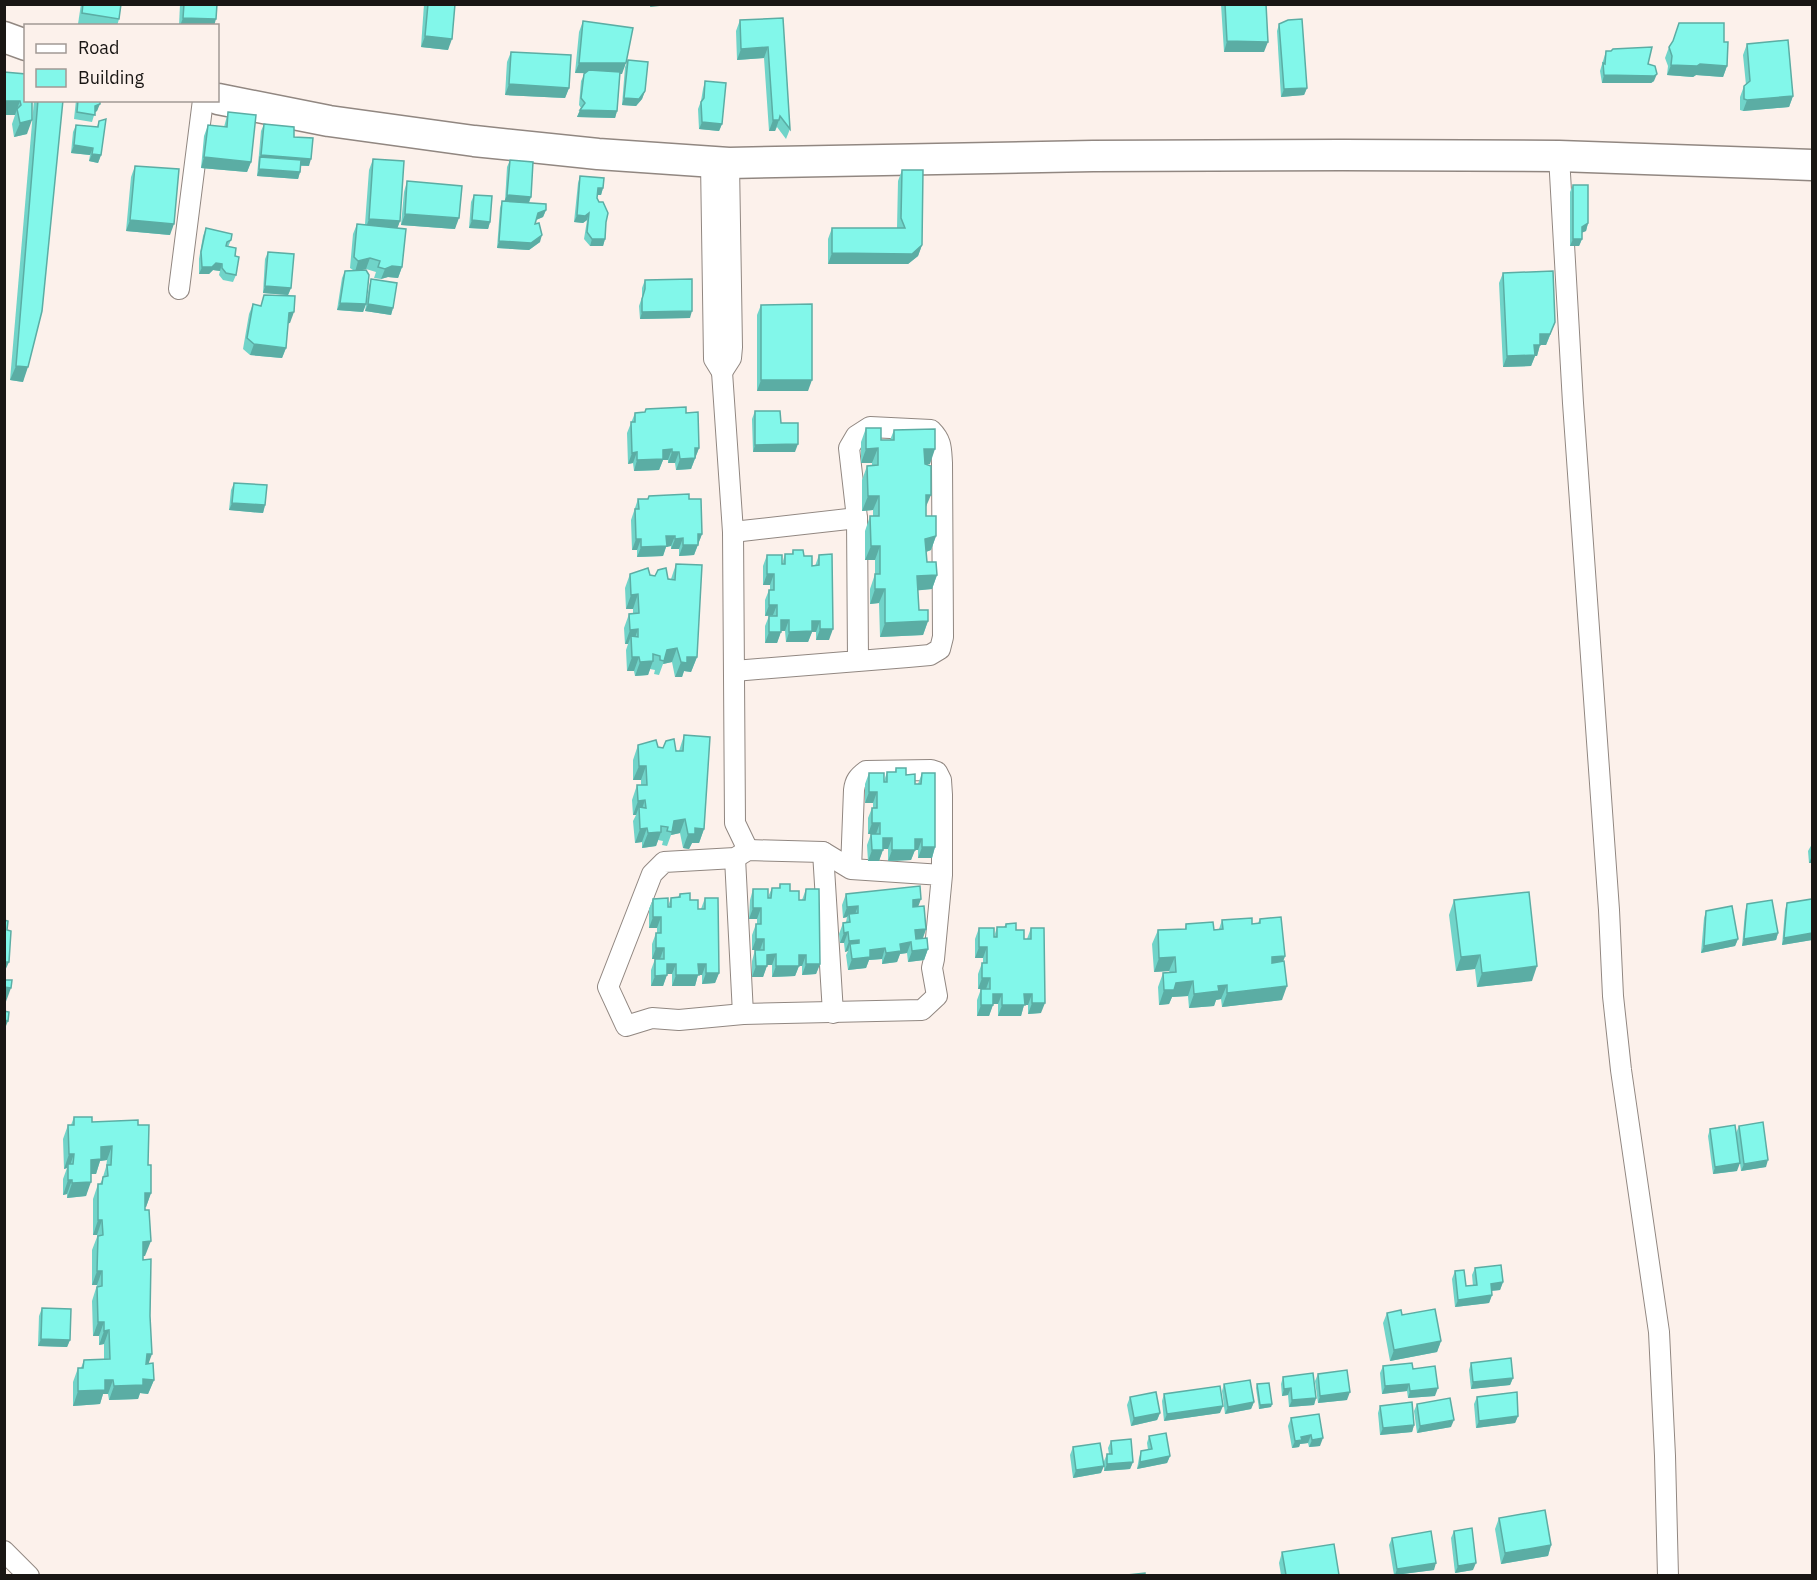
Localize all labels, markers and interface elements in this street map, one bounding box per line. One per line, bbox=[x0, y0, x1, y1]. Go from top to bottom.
legend bbox=[24, 24, 219, 102]
text: Road bbox=[78, 36, 119, 59]
text: Building bbox=[78, 66, 145, 89]

